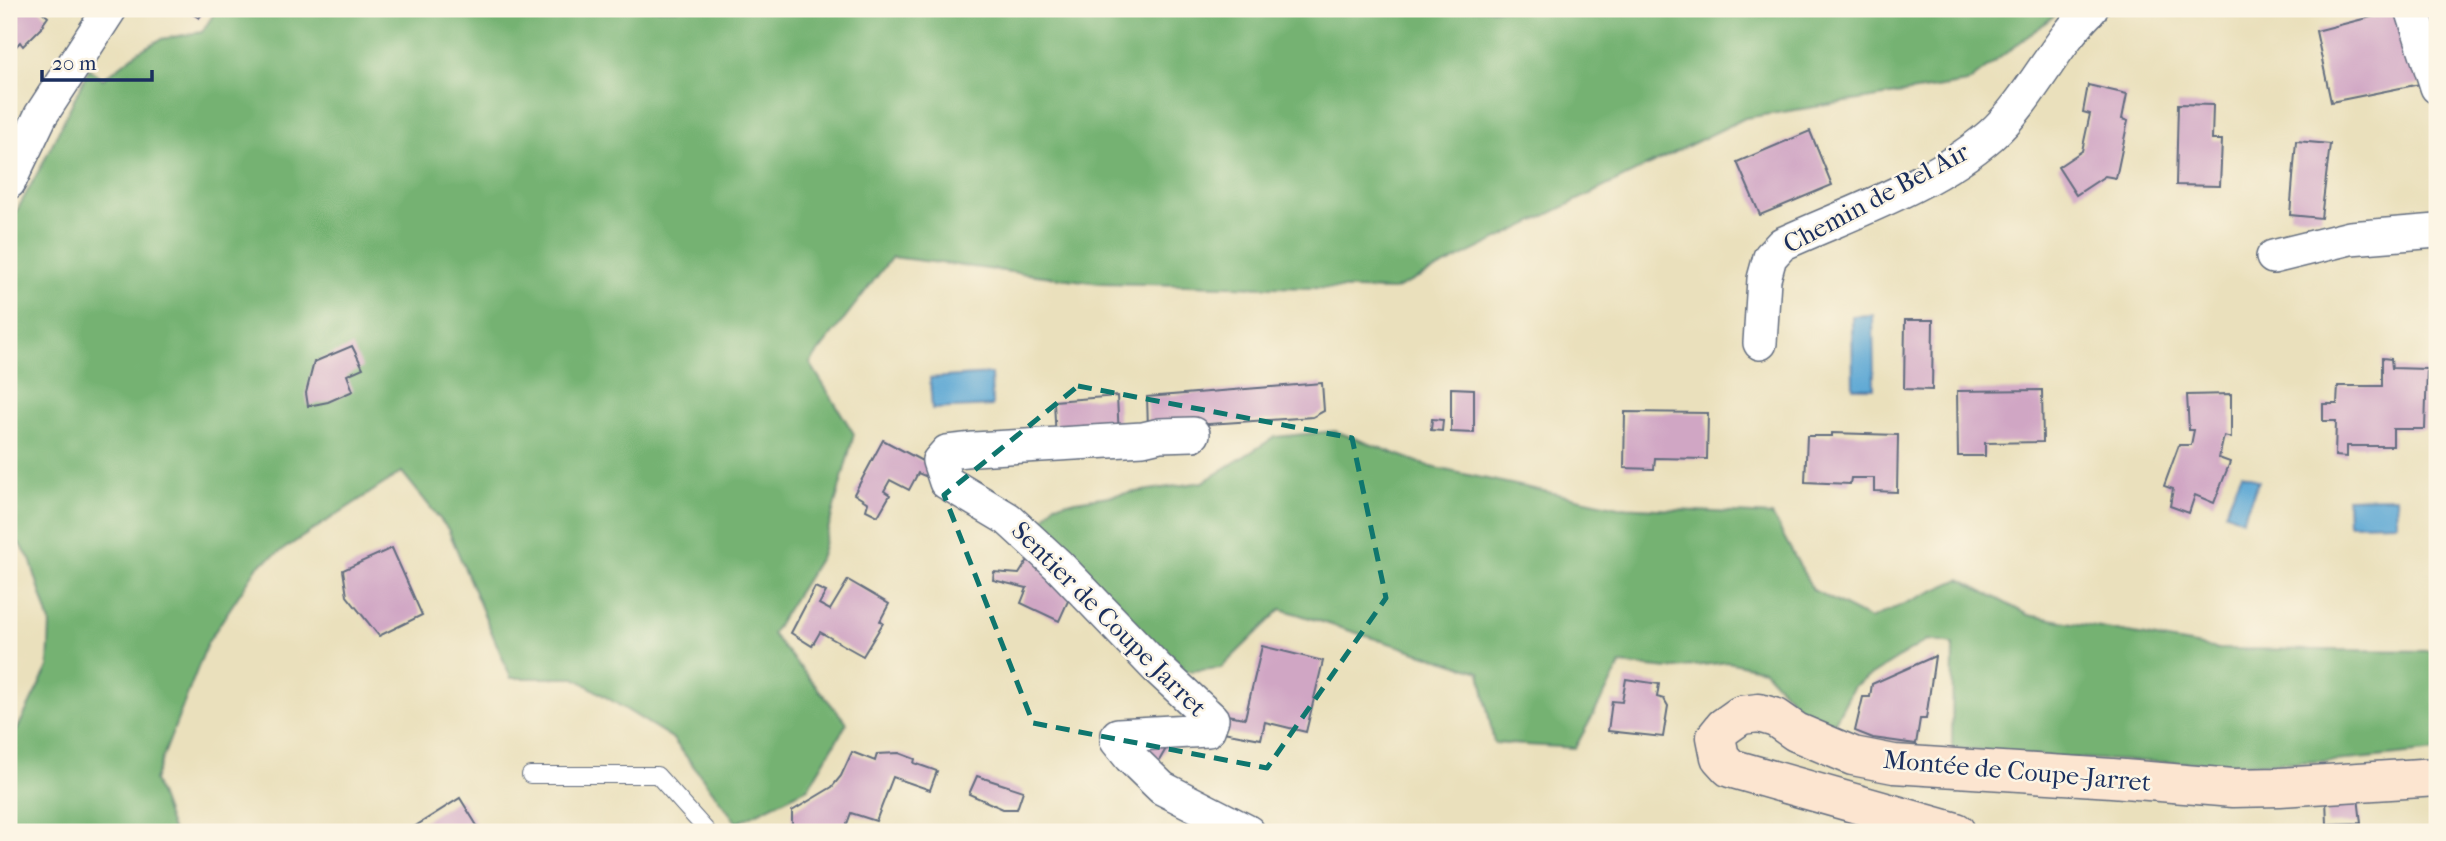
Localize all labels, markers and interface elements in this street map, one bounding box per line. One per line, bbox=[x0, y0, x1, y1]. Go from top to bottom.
scale bar bbox=[42, 38, 152, 82]
text: 20 m bbox=[52, 51, 97, 75]
street label: Chemin de Bel Air bbox=[1778, 136, 1974, 260]
street label: Sentier de Coupe Jarret bbox=[1005, 515, 1213, 723]
street label: Montée de Coupe-Jarret bbox=[1882, 744, 2153, 798]

